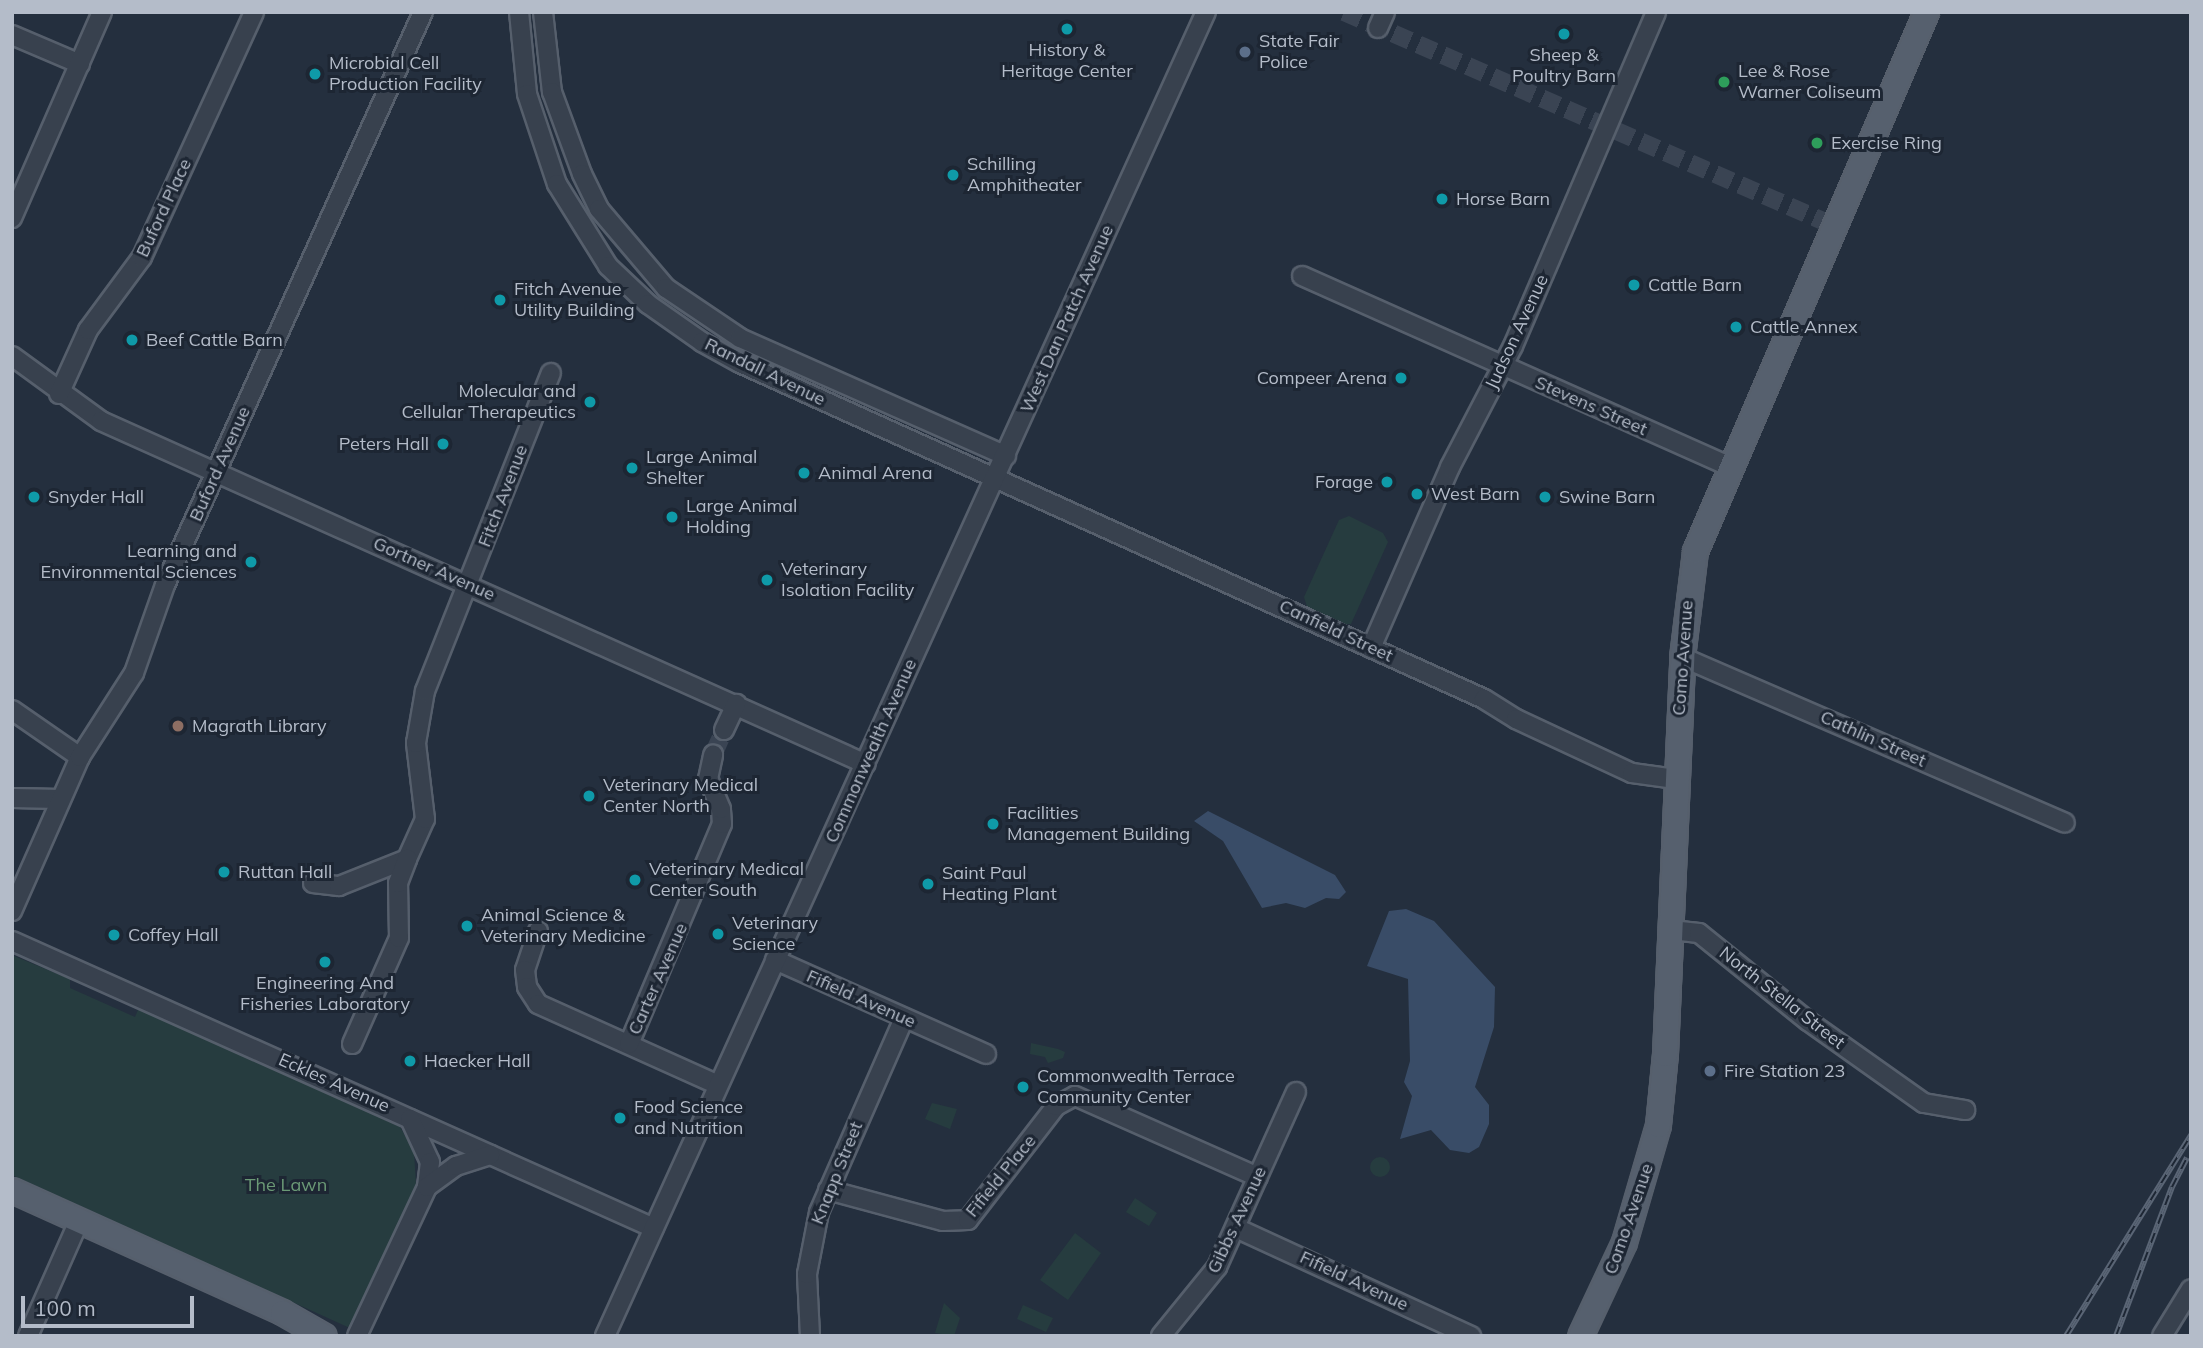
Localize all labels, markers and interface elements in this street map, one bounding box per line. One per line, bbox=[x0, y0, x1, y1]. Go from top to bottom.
marker: History & Heritage Center bbox=[1059, 21, 1075, 37]
marker: Sheep & Poultry Barn bbox=[1556, 26, 1572, 42]
place label: State Fair Police bbox=[1259, 31, 1339, 74]
place label: History & Heritage Center bbox=[1001, 40, 1133, 82]
marker: State Fair Police bbox=[1237, 44, 1253, 60]
place label: Sheep & Poultry Barn bbox=[1512, 45, 1616, 88]
place label: Microbial Cell Production Facility bbox=[329, 53, 482, 96]
place label: Lee & Rose Warner Coliseum bbox=[1738, 61, 1881, 104]
marker: Microbial Cell Production Facility bbox=[307, 66, 323, 82]
marker: Lee & Rose Warner Coliseum bbox=[1716, 74, 1732, 90]
place label: Exercise Ring bbox=[1831, 132, 1942, 154]
marker: Exercise Ring bbox=[1809, 135, 1825, 151]
place label: Schilling Amphitheater bbox=[967, 154, 1082, 196]
street label: Buford Place bbox=[132, 155, 196, 261]
marker: Schilling Amphitheater bbox=[945, 167, 961, 183]
place label: Horse Barn bbox=[1456, 188, 1550, 210]
marker: Horse Barn bbox=[1434, 191, 1450, 207]
street label: West Dan Patch Avenue bbox=[1016, 222, 1118, 416]
street label: Judson Avenue bbox=[1481, 271, 1553, 393]
place label: Cattle Barn bbox=[1648, 274, 1742, 296]
marker: Cattle Barn bbox=[1626, 277, 1642, 293]
place label: Fitch Avenue Utility Building bbox=[514, 279, 635, 322]
marker: Fitch Avenue Utility Building bbox=[492, 292, 508, 308]
place label: Cattle Annex bbox=[1750, 316, 1858, 338]
marker: Cattle Annex bbox=[1728, 319, 1744, 335]
place label: Beef Cattle Barn bbox=[146, 329, 283, 351]
marker: Beef Cattle Barn bbox=[124, 332, 140, 348]
street label: Randall Avenue bbox=[701, 334, 829, 410]
place label: Compeer Arena bbox=[1257, 367, 1387, 389]
marker: Compeer Arena bbox=[1393, 370, 1409, 386]
street label: Stevens Street bbox=[1532, 372, 1650, 440]
place label: Molecular and Cellular Therapeutics bbox=[401, 381, 576, 424]
marker: Molecular and Cellular Therapeutics bbox=[582, 394, 598, 410]
street label: Buford Avenue bbox=[185, 403, 255, 525]
place label: Peters Hall bbox=[339, 433, 429, 455]
marker: Peters Hall bbox=[435, 436, 451, 452]
street label: Fitch Avenue bbox=[474, 442, 532, 550]
place label: Large Animal Shelter bbox=[646, 447, 757, 490]
marker: Large Animal Shelter bbox=[624, 460, 640, 476]
place label: Animal Arena bbox=[818, 462, 932, 484]
marker: Animal Arena bbox=[796, 465, 812, 481]
place label: Forage bbox=[1315, 471, 1373, 493]
marker: Forage bbox=[1379, 474, 1395, 490]
place label: West Barn bbox=[1431, 483, 1520, 505]
place label: Snyder Hall bbox=[48, 486, 144, 508]
marker: West Barn bbox=[1409, 486, 1425, 502]
place label: Swine Barn bbox=[1559, 486, 1655, 508]
marker: Snyder Hall bbox=[26, 489, 42, 505]
marker: Swine Barn bbox=[1537, 489, 1553, 505]
place label: Large Animal Holding bbox=[686, 496, 797, 538]
marker: Large Animal Holding bbox=[664, 509, 680, 525]
street label: Gortner Avenue bbox=[370, 532, 498, 606]
place label: Learning and Environmental Sciences bbox=[40, 541, 237, 584]
marker: Learning and Environmental Sciences bbox=[243, 554, 259, 570]
place label: Veterinary Isolation Facility bbox=[781, 559, 914, 602]
marker: Veterinary Isolation Facility bbox=[759, 572, 775, 588]
street label: Canfield Street bbox=[1276, 595, 1396, 667]
street label: Como Avenue bbox=[1668, 600, 1698, 716]
street label: Commonwealth Avenue bbox=[821, 656, 921, 846]
street label: Cathlin Street bbox=[1817, 706, 1929, 772]
place label: Magrath Library bbox=[192, 715, 327, 737]
marker: Magrath Library bbox=[170, 718, 186, 734]
place label: Veterinary Medical Center North bbox=[603, 775, 758, 818]
marker: Veterinary Medical Center North bbox=[581, 788, 597, 804]
place label: Facilities Management Building bbox=[1007, 803, 1190, 846]
marker: Facilities Management Building bbox=[985, 816, 1001, 832]
place label: Veterinary Medical Center South bbox=[649, 859, 804, 902]
place label: Ruttan Hall bbox=[238, 861, 332, 883]
place label: Saint Paul Heating Plant bbox=[942, 863, 1057, 906]
marker: Ruttan Hall bbox=[216, 864, 232, 880]
marker: Veterinary Medical Center South bbox=[627, 872, 643, 888]
marker: Saint Paul Heating Plant bbox=[920, 876, 936, 892]
place label: Animal Science & Veterinary Medicine bbox=[481, 905, 646, 948]
place label: Veterinary Science bbox=[732, 913, 818, 956]
marker: Animal Science & Veterinary Medicine bbox=[459, 918, 475, 934]
street label: Carter Avenue bbox=[624, 920, 692, 1038]
place label: Coffey Hall bbox=[128, 924, 219, 946]
marker: Veterinary Science bbox=[710, 926, 726, 942]
marker: Coffey Hall bbox=[106, 927, 122, 943]
street label: North Stella Street bbox=[1715, 942, 1849, 1054]
marker: Engineering And Fisheries Laboratory bbox=[317, 954, 333, 970]
street label: Fifield Avenue bbox=[803, 965, 919, 1033]
place label: Engineering And Fisheries Laboratory bbox=[240, 973, 410, 1016]
street label: Eckles Avenue bbox=[275, 1049, 393, 1117]
place label: Haecker Hall bbox=[424, 1050, 531, 1072]
marker: Haecker Hall bbox=[402, 1053, 418, 1069]
place label: Fire Station 23 bbox=[1724, 1060, 1845, 1082]
marker: Fire Station 23 bbox=[1702, 1063, 1718, 1079]
place label: Commonwealth Terrace Community Center bbox=[1037, 1066, 1235, 1108]
marker: Commonwealth Terrace Community Center bbox=[1015, 1079, 1031, 1095]
place label: Food Science and Nutrition bbox=[634, 1097, 743, 1140]
marker: Food Science and Nutrition bbox=[612, 1110, 628, 1126]
street label: Knapp Street bbox=[807, 1118, 867, 1228]
street label: Fifield Place bbox=[961, 1130, 1041, 1222]
street label: Como Avenue bbox=[1600, 1161, 1658, 1277]
street label: Gibbs Avenue bbox=[1203, 1163, 1271, 1277]
park label: The Lawn bbox=[245, 1174, 327, 1196]
street label: Fifield Avenue bbox=[1296, 1246, 1412, 1316]
scale bar bbox=[24, 1282, 198, 1326]
text: 100 m bbox=[34, 1295, 96, 1321]

